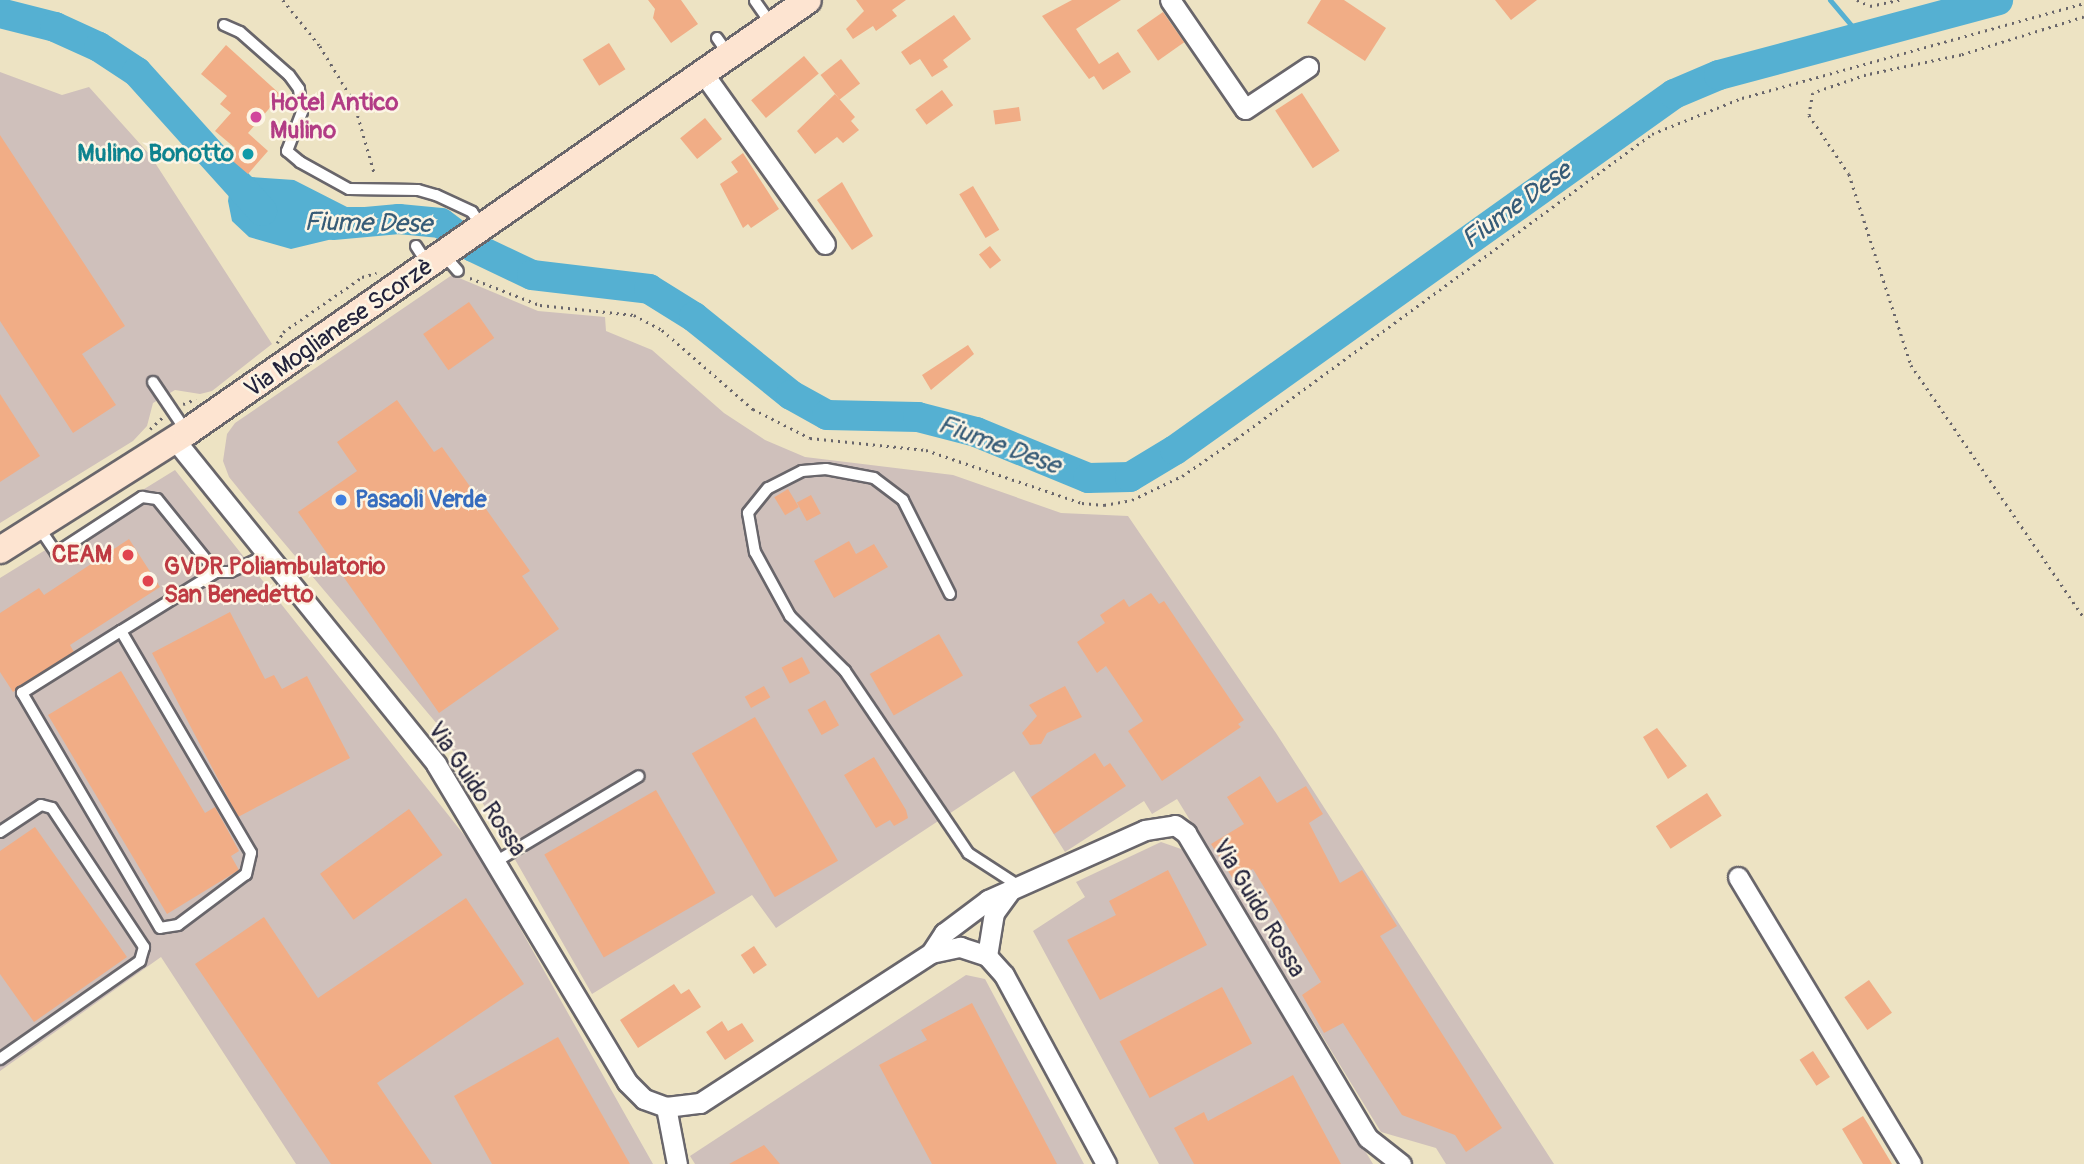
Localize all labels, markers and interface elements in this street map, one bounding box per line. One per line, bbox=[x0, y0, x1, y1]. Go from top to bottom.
place label: Hotel Antico Mulino bbox=[270, 89, 398, 145]
marker: Hotel Antico Mulino bbox=[248, 109, 264, 125]
place label: Mulino Bonotto bbox=[77, 140, 234, 168]
marker: Mulino Bonotto bbox=[240, 146, 256, 162]
water label: Fiume Dese bbox=[1456, 156, 1578, 256]
water label: Fiume Dese bbox=[304, 207, 432, 241]
street label: Via Moglianese Scorzè bbox=[239, 252, 439, 404]
water label: Fiume Dese bbox=[934, 410, 1064, 482]
place label: Pasaoli Verde bbox=[355, 486, 487, 514]
marker: Pasaoli Verde bbox=[333, 492, 349, 508]
place label: CEAM bbox=[52, 541, 112, 569]
marker: CEAM bbox=[118, 545, 138, 565]
place label: GVDR Poliambulatorio San Benedetto bbox=[164, 553, 385, 609]
marker: GVDR Poliambulatorio San Benedetto bbox=[138, 571, 158, 591]
street label: Via Guido Rossa bbox=[421, 716, 533, 862]
street label: Via Guido Rossa bbox=[1206, 834, 1312, 982]

